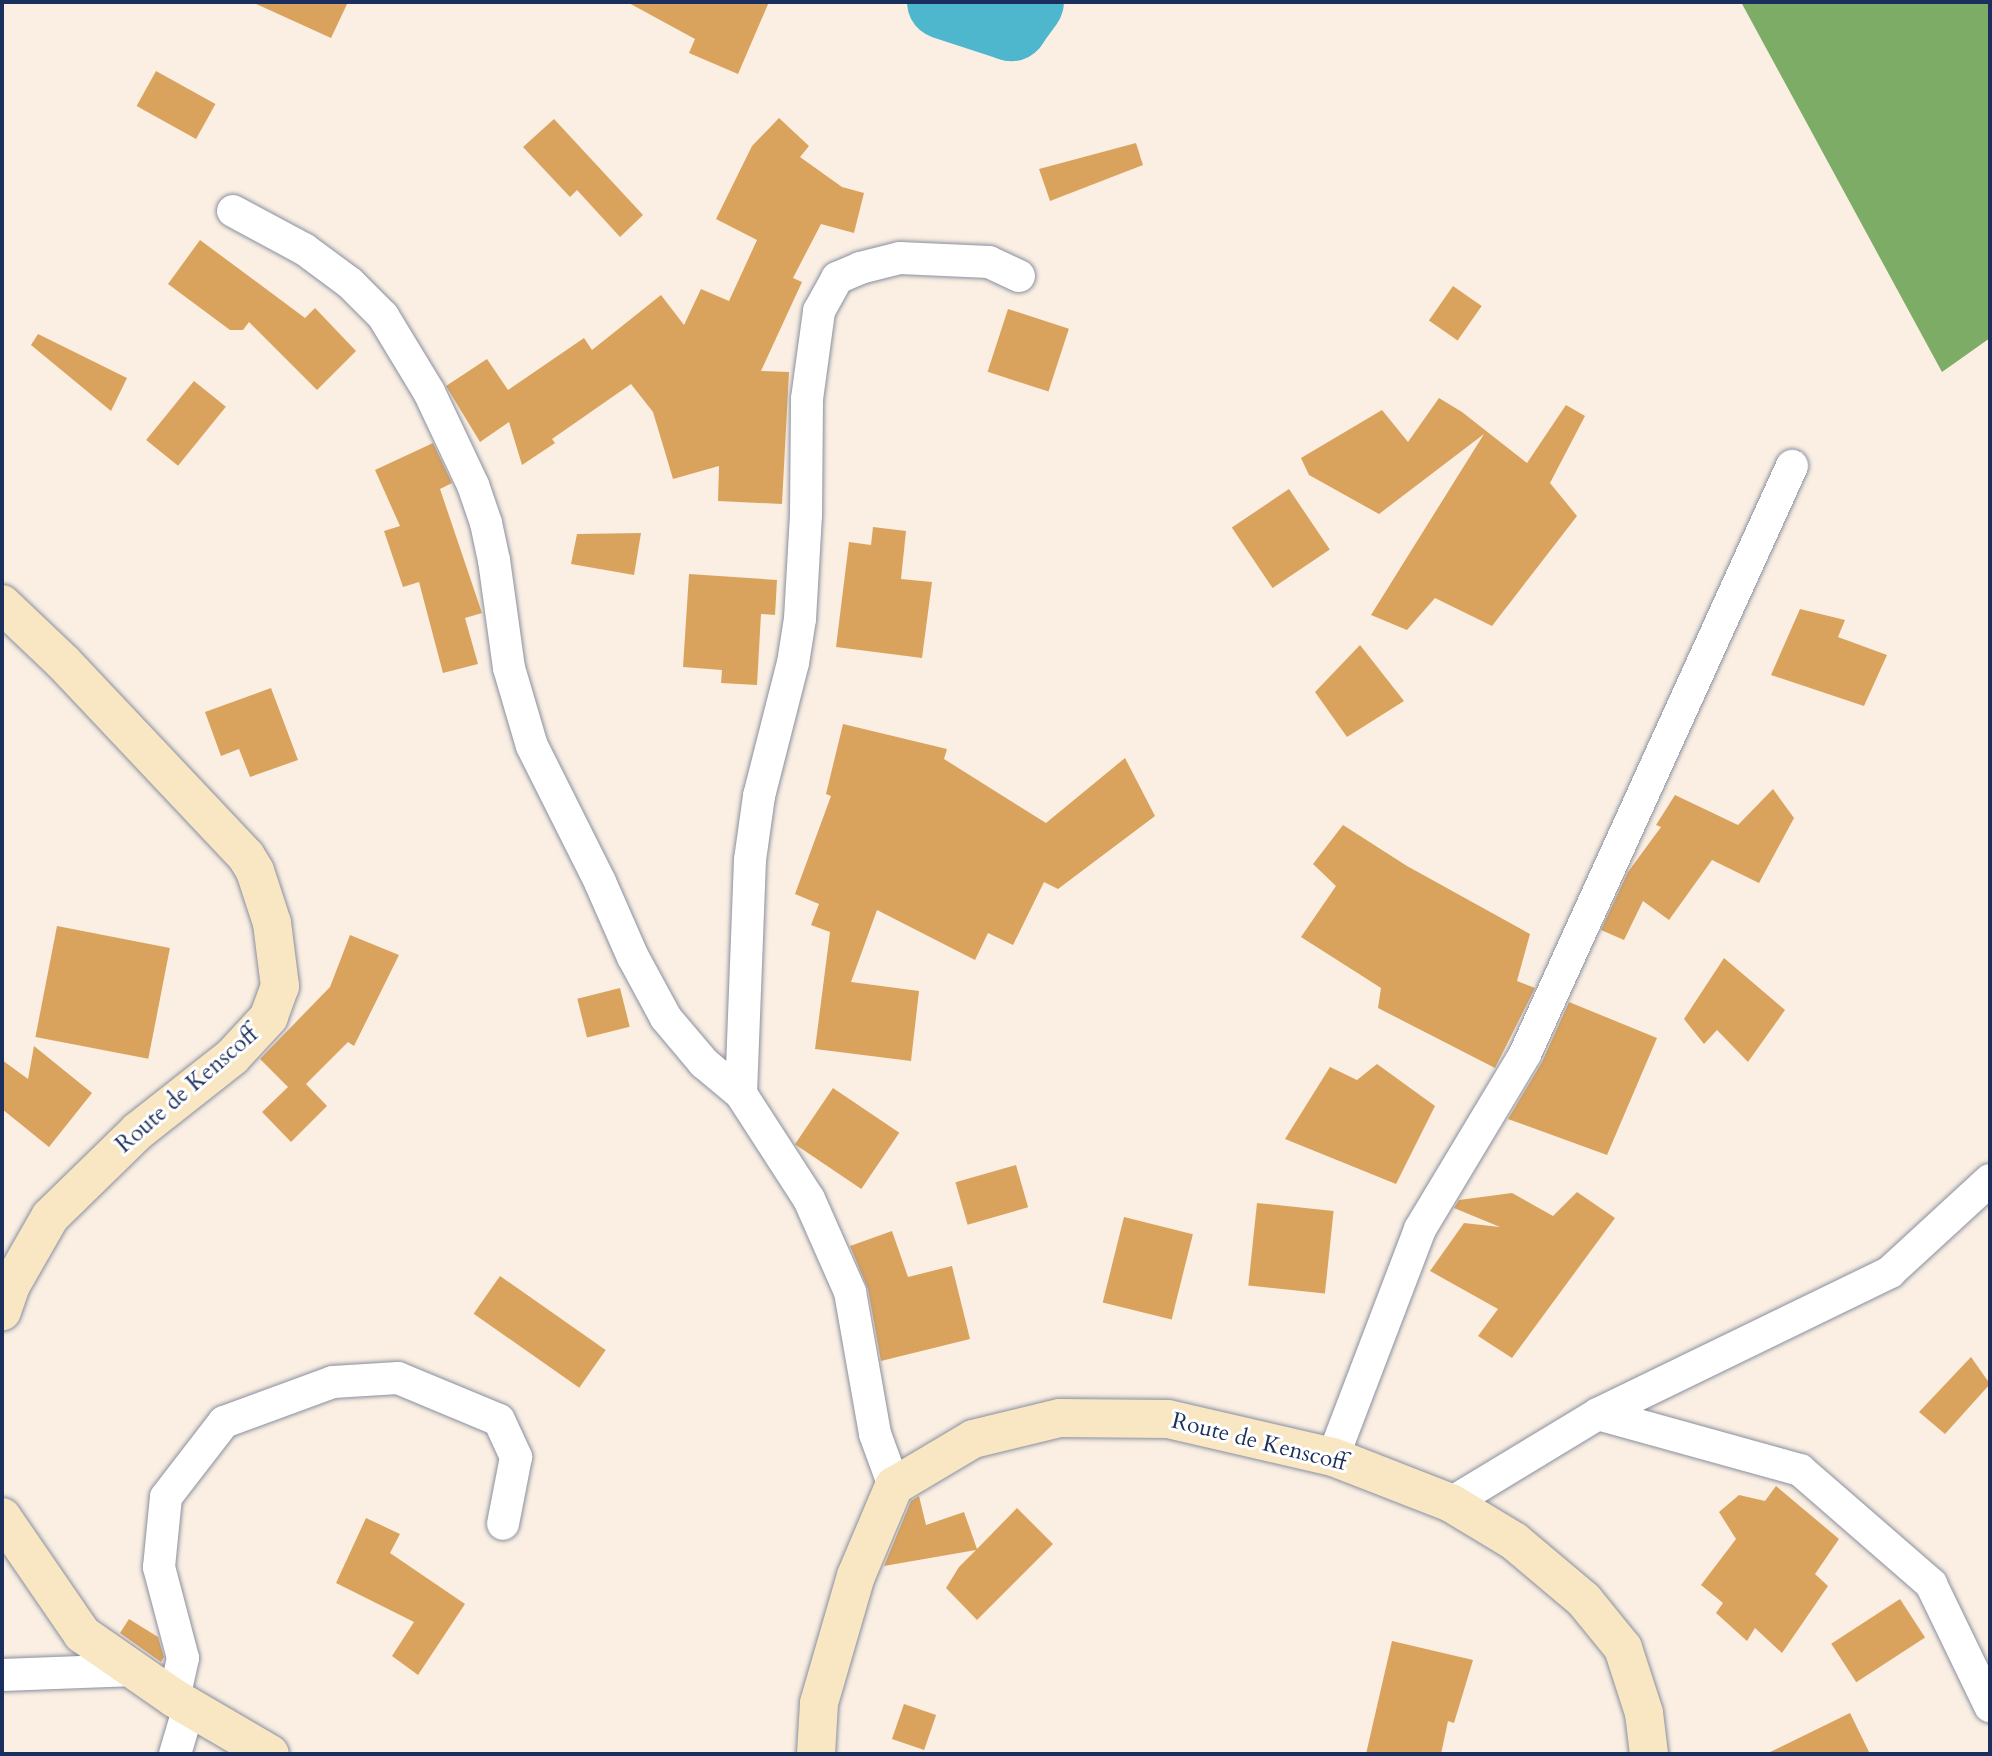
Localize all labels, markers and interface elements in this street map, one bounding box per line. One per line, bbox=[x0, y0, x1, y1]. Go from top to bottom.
street label: Route de Kenscoff bbox=[110, 1021, 264, 1159]
street label: Route de Kenscoff bbox=[1169, 1407, 1349, 1477]

